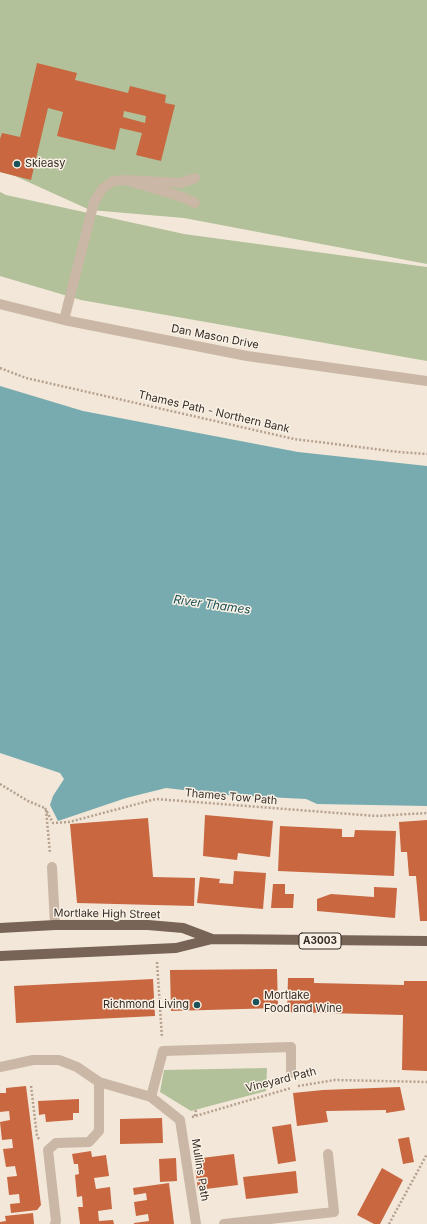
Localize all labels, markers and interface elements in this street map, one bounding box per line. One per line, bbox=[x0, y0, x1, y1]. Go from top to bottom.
place label: Skieasy bbox=[25, 157, 65, 171]
marker: Skieasy bbox=[12, 159, 22, 169]
street label: Dan Mason Drive bbox=[170, 322, 260, 352]
street label: Thames Path - Northern Bank bbox=[137, 388, 291, 436]
water label: River Thames bbox=[172, 592, 252, 618]
street label: Thames Tow Path bbox=[184, 786, 278, 808]
street label: Mortlake High Street bbox=[53, 906, 161, 922]
road number: A3003 bbox=[299, 933, 341, 949]
place label: Mortlake Food and Wine bbox=[264, 989, 342, 1015]
marker: Mortlake Food and Wine bbox=[251, 997, 261, 1007]
place label: Richmond Living bbox=[103, 998, 189, 1012]
marker: Richmond Living bbox=[192, 1000, 202, 1010]
street label: Vineyard Path bbox=[244, 1065, 318, 1095]
street label: Mullins Path bbox=[189, 1138, 211, 1202]

